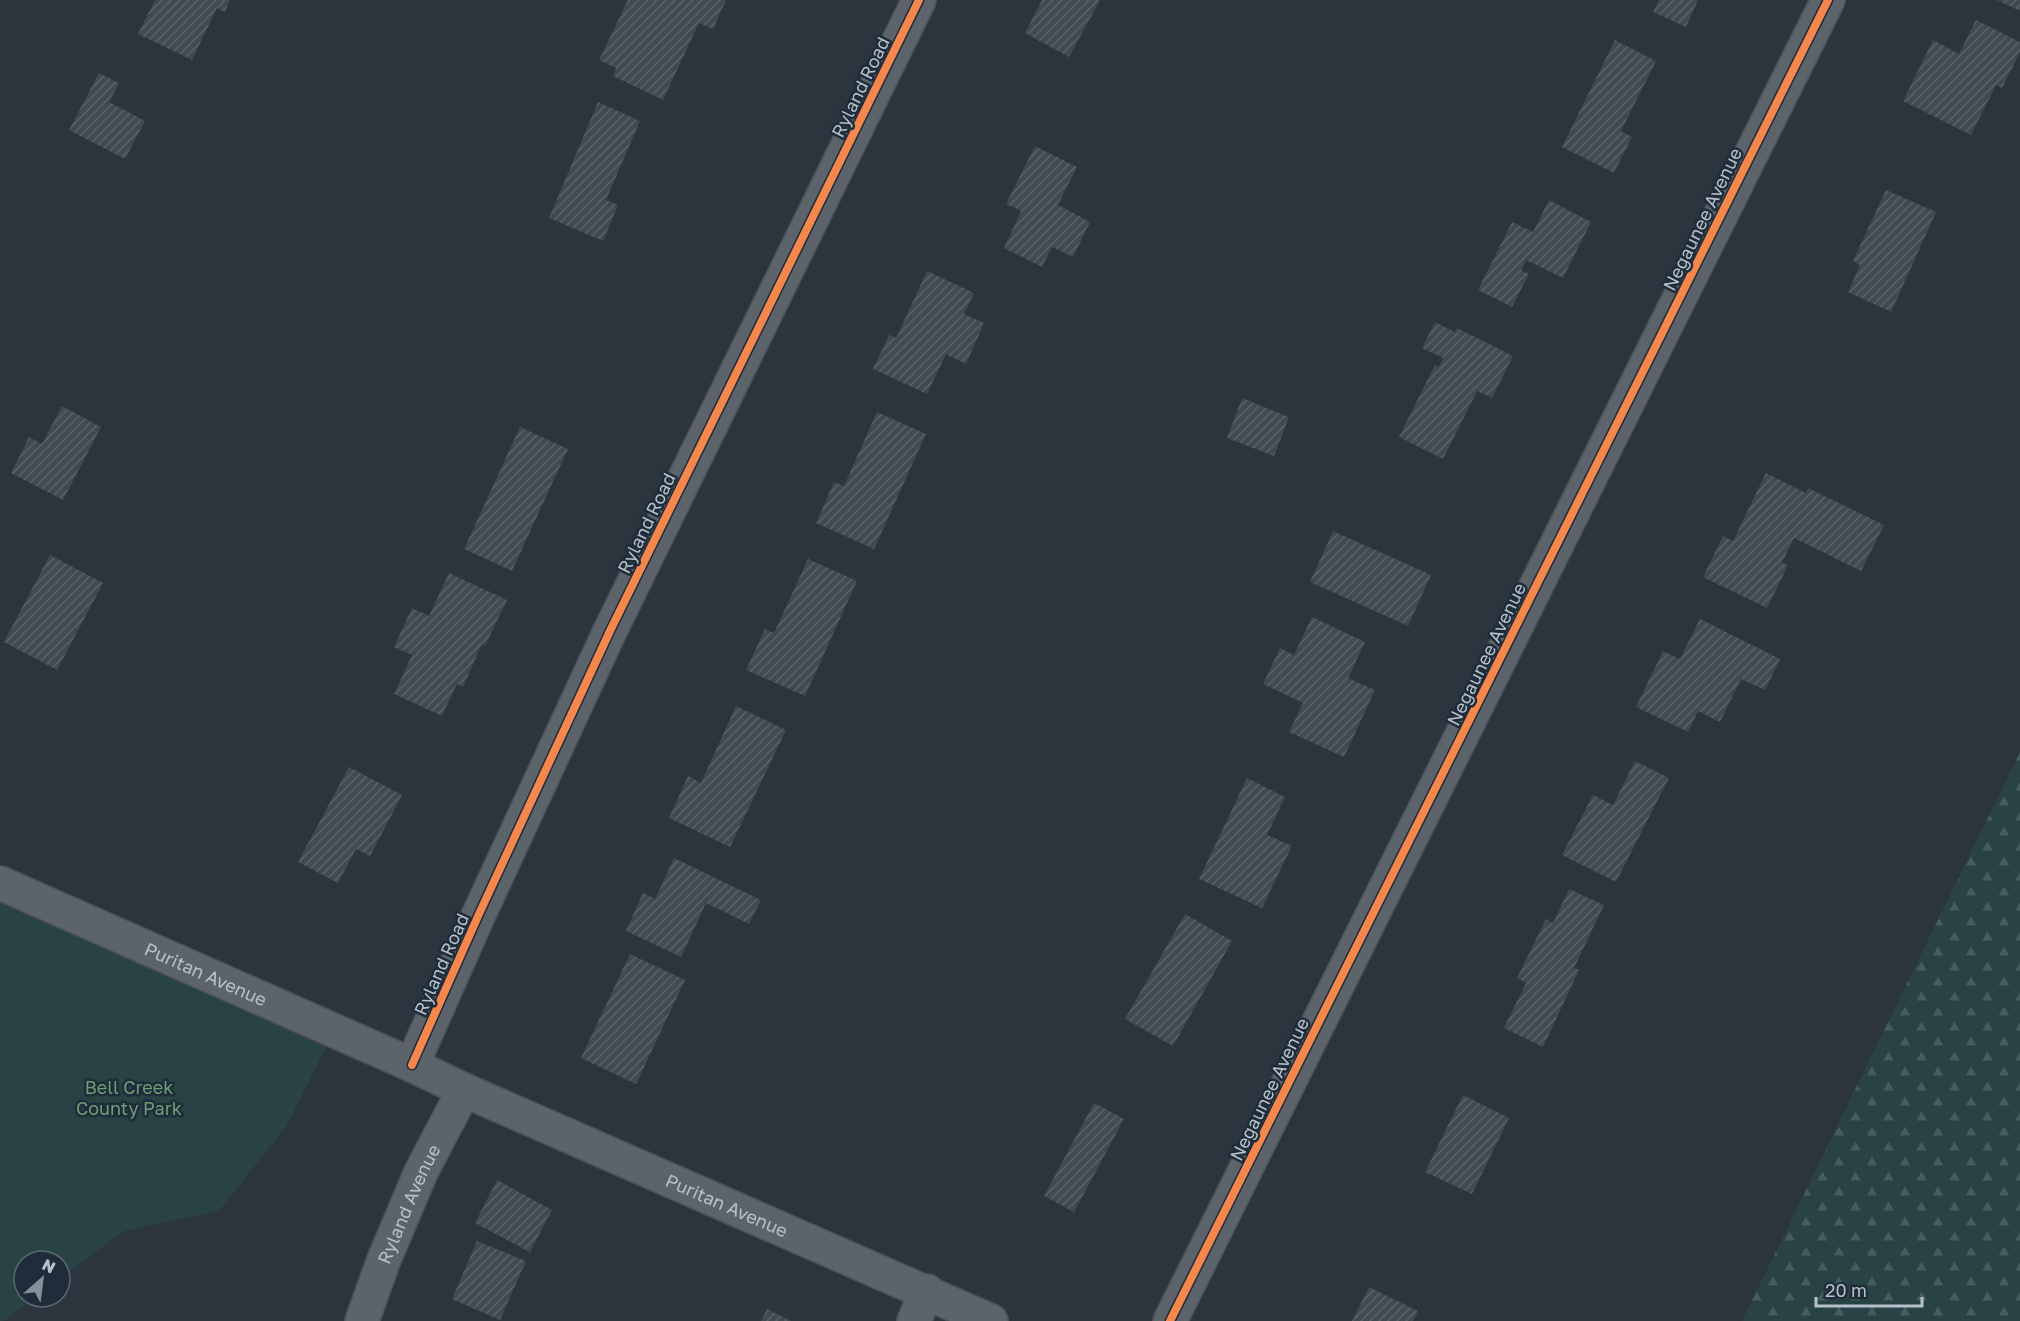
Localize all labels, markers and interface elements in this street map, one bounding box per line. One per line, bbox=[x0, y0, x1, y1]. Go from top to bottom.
street label: Ryland Road bbox=[826, 33, 894, 141]
street label: Negaunee Avenue bbox=[1658, 144, 1746, 294]
street label: Ryland Road bbox=[612, 469, 680, 577]
street label: Negaunee Avenue bbox=[1442, 579, 1530, 729]
street label: Ryland Road bbox=[409, 910, 473, 1018]
street label: Puritan Avenue bbox=[141, 937, 270, 1010]
street label: Negaunee Avenue bbox=[1225, 1014, 1313, 1164]
park label: Bell Creek County Park bbox=[76, 1076, 182, 1119]
street label: Ryland Avenue bbox=[373, 1140, 445, 1267]
street label: Puritan Avenue bbox=[662, 1169, 791, 1242]
north arrow bbox=[12, 1249, 72, 1309]
text: N bbox=[39, 1254, 59, 1277]
scale bar bbox=[1816, 1270, 1922, 1308]
text: 20 m bbox=[1825, 1279, 1867, 1301]

